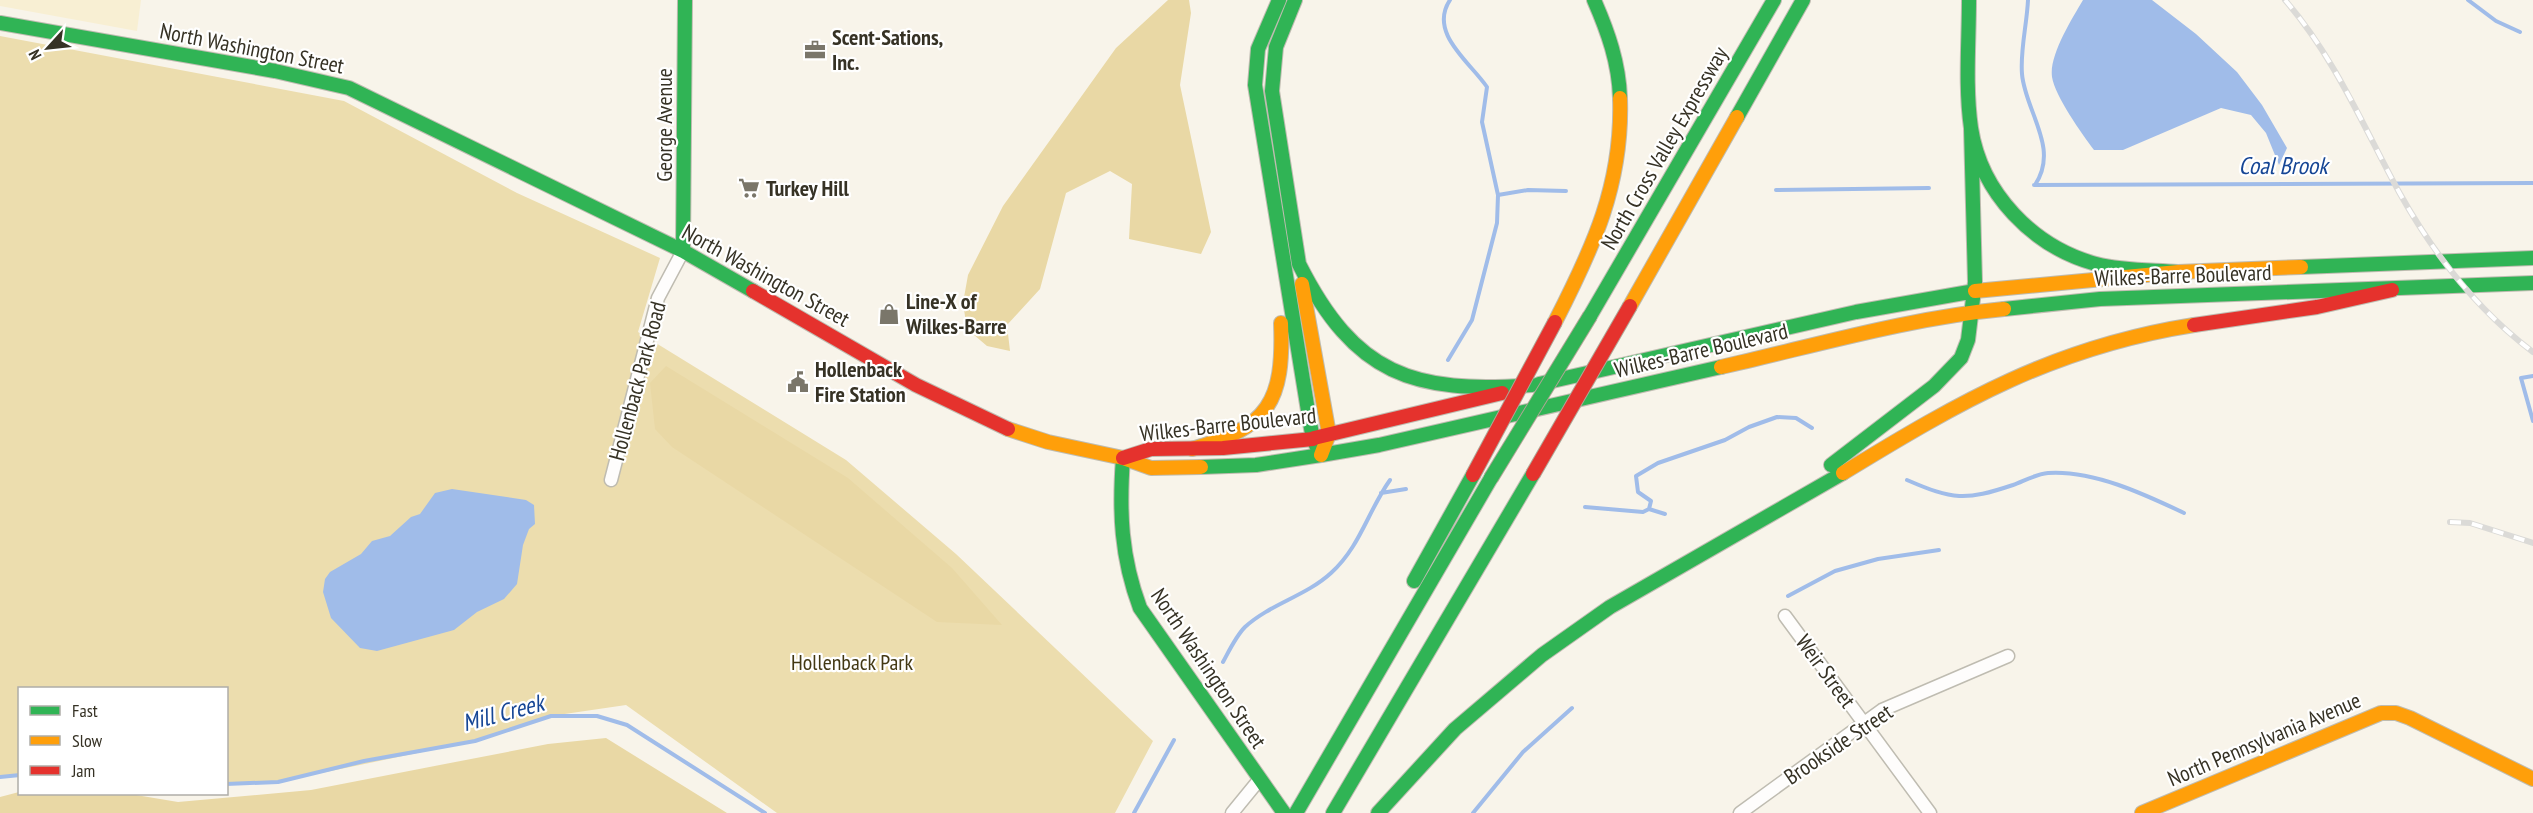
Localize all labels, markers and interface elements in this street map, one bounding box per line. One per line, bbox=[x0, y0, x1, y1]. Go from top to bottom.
street label: North Washington Street bbox=[158, 16, 346, 80]
north arrow bbox=[18, 18, 78, 78]
place label: Scent-Sations, Inc. bbox=[832, 23, 943, 76]
office icon: Scent-Sations, Inc. bbox=[803, 38, 827, 62]
street label: North Cross Valley Expressway bbox=[1594, 41, 1734, 255]
text: N bbox=[24, 46, 46, 63]
street label: George Avenue bbox=[650, 68, 678, 182]
water label: Coal Brook bbox=[2239, 150, 2330, 181]
place label: Turkey Hill bbox=[766, 174, 850, 202]
supermarket icon: Turkey Hill bbox=[737, 176, 761, 200]
street label: North Washington Street bbox=[677, 217, 855, 333]
street label: Wilkes-Barre Boulevard bbox=[2094, 258, 2272, 292]
place label: Line-X of Wilkes-Barre bbox=[905, 287, 1007, 340]
street label: Hollenback Park Road bbox=[602, 298, 672, 464]
shop icon: Line-X of Wilkes-Barre bbox=[877, 302, 901, 326]
street label: Wilkes-Barre Boulevard bbox=[1612, 316, 1790, 384]
place label: Hollenback Fire Station bbox=[815, 355, 906, 408]
public building icon: Hollenback Fire Station bbox=[786, 370, 810, 394]
street label: Wilkes-Barre Boulevard bbox=[1138, 401, 1318, 447]
street label: North Washington Street bbox=[1145, 583, 1273, 753]
street label: Weir Street bbox=[1790, 629, 1862, 713]
park label: Hollenback Park bbox=[791, 648, 913, 676]
water label: Mill Creek bbox=[459, 686, 550, 738]
street label: North Pennsylvania Avenue bbox=[2163, 686, 2365, 792]
legend bbox=[18, 687, 228, 795]
street label: Brookside Street bbox=[1778, 697, 1898, 791]
text: Fast bbox=[72, 699, 98, 722]
text: Slow bbox=[72, 729, 103, 752]
text: Jam bbox=[71, 759, 95, 782]

